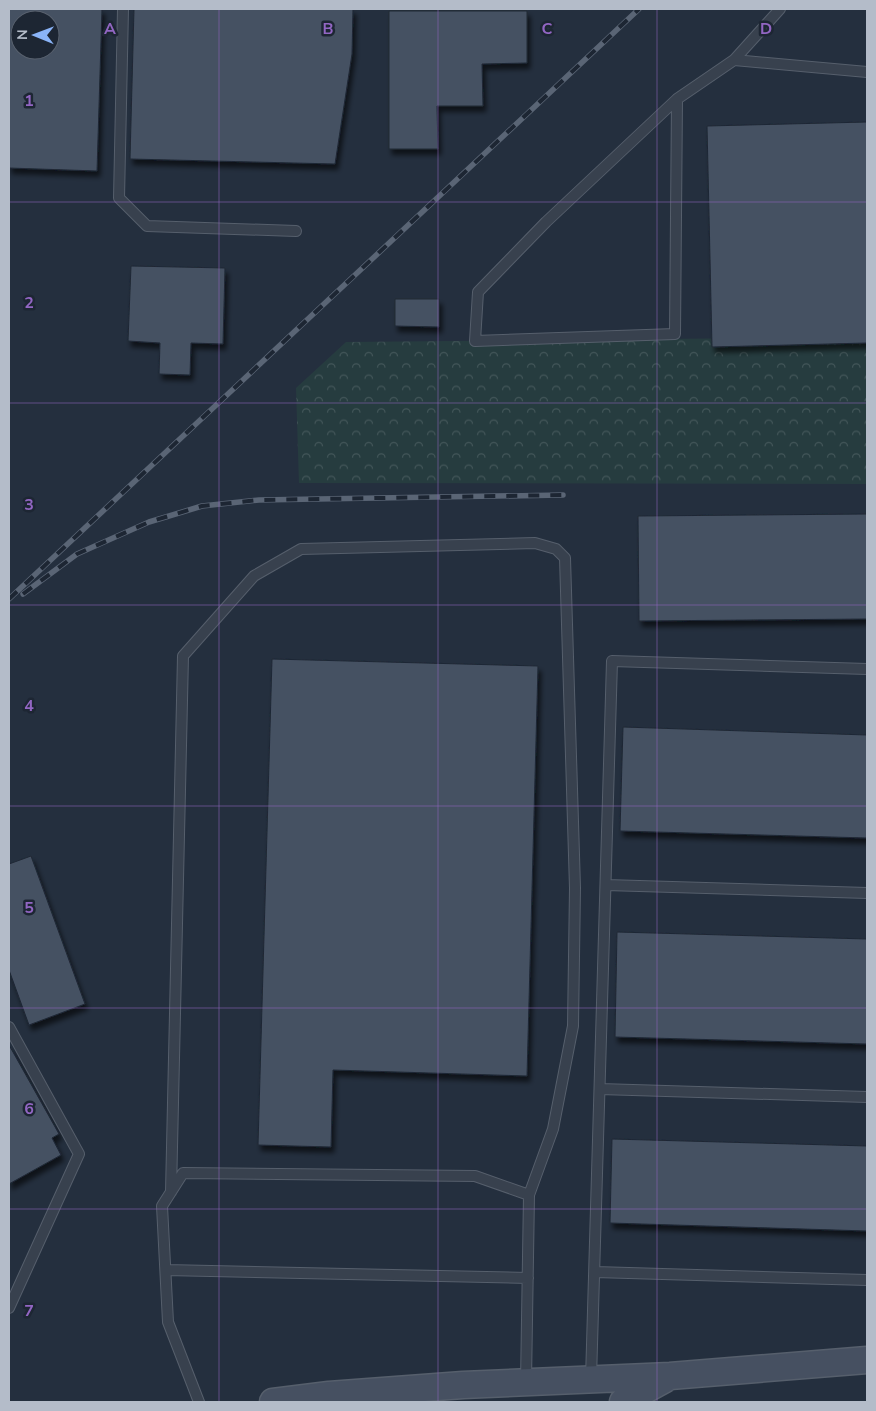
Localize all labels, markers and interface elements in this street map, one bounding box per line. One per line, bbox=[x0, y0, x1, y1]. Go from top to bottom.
north arrow bbox=[10, 10, 60, 60]
text: A bbox=[104, 18, 116, 40]
text: B bbox=[322, 18, 334, 40]
text: C bbox=[542, 18, 553, 40]
text: D bbox=[760, 18, 772, 40]
text: N bbox=[13, 29, 32, 40]
text: 1 bbox=[24, 90, 34, 112]
text: 2 bbox=[24, 292, 34, 314]
text: 3 bbox=[24, 494, 34, 516]
text: 4 bbox=[24, 695, 34, 717]
text: 5 bbox=[24, 897, 34, 919]
text: 6 bbox=[24, 1098, 34, 1120]
text: 7 bbox=[24, 1300, 34, 1322]

